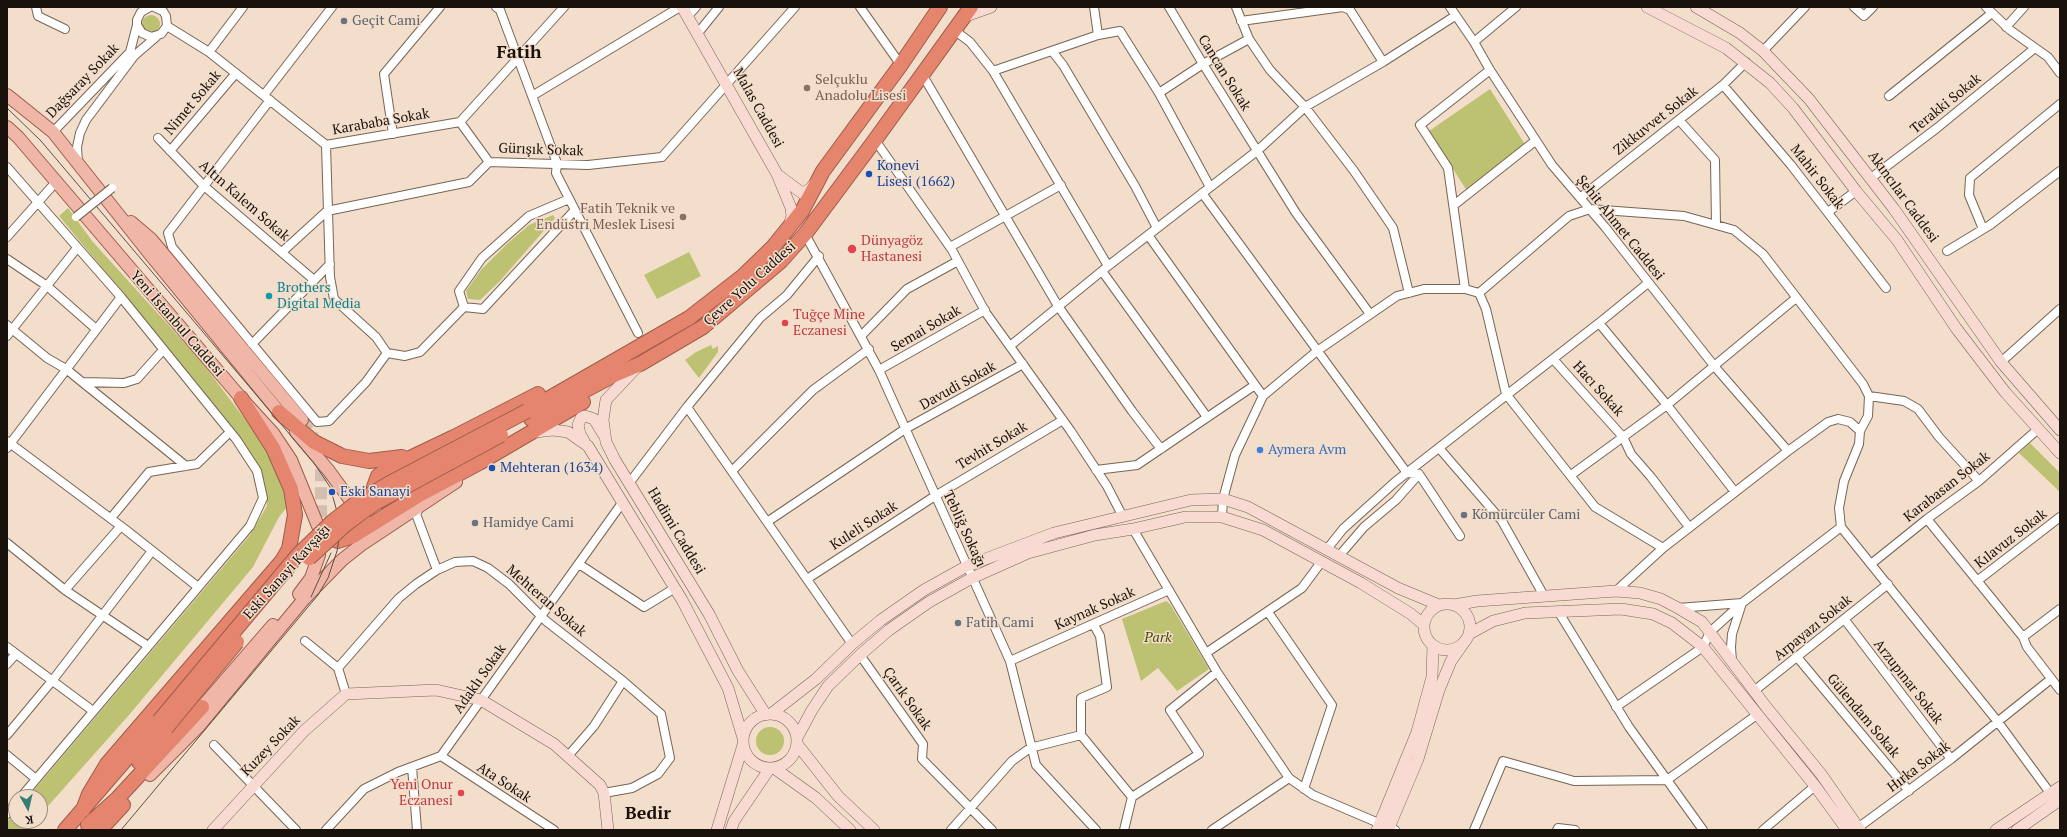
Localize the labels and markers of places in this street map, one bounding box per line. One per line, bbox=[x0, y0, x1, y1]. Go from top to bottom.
place label: Geçit Cami bbox=[352, 13, 420, 29]
marker: Geçit Cami bbox=[339, 16, 349, 26]
place label: Selçuklu Anadolu Lisesi bbox=[815, 72, 906, 104]
marker: Selçuklu Anadolu Lisesi bbox=[802, 83, 812, 93]
place label: Konevi Lisesi (1662) bbox=[877, 158, 955, 190]
marker: Konevi Lisesi (1662) bbox=[864, 169, 874, 179]
place label: Fatih Teknik ve Endüstri Meslek Lisesi bbox=[536, 201, 675, 234]
marker: Fatih Teknik ve Endüstri Meslek Lisesi bbox=[678, 212, 688, 222]
place label: Dünyagöz Hastanesi bbox=[861, 233, 923, 266]
marker: Dünyagöz Hastanesi bbox=[846, 243, 858, 255]
place label: Brothers Digital Media bbox=[277, 280, 361, 312]
marker: Brothers Digital Media bbox=[264, 291, 274, 301]
place label: Tuğçe Mine Eczanesi bbox=[793, 307, 865, 340]
marker: Tuğçe Mine Eczanesi bbox=[780, 318, 790, 328]
place label: Aymera Avm bbox=[1268, 442, 1346, 458]
marker: Aymera Avm bbox=[1255, 445, 1265, 455]
place label: Mehteran (1634) bbox=[500, 460, 603, 476]
marker: Mehteran (1634) bbox=[487, 463, 497, 473]
place label: Eski Sanayi bbox=[340, 484, 410, 500]
marker: Eski Sanayi bbox=[327, 487, 337, 497]
place label: Kömürcüler Cami bbox=[1472, 507, 1581, 523]
marker: Kömürcüler Cami bbox=[1459, 510, 1469, 520]
place label: Hamidye Cami bbox=[483, 515, 574, 531]
marker: Hamidye Cami bbox=[470, 518, 480, 528]
place label: Fatih Cami bbox=[966, 615, 1034, 631]
marker: Fatih Cami bbox=[953, 618, 963, 628]
place label: Yeni Onur Eczanesi bbox=[390, 777, 453, 810]
marker: Yeni Onur Eczanesi bbox=[456, 788, 466, 798]

